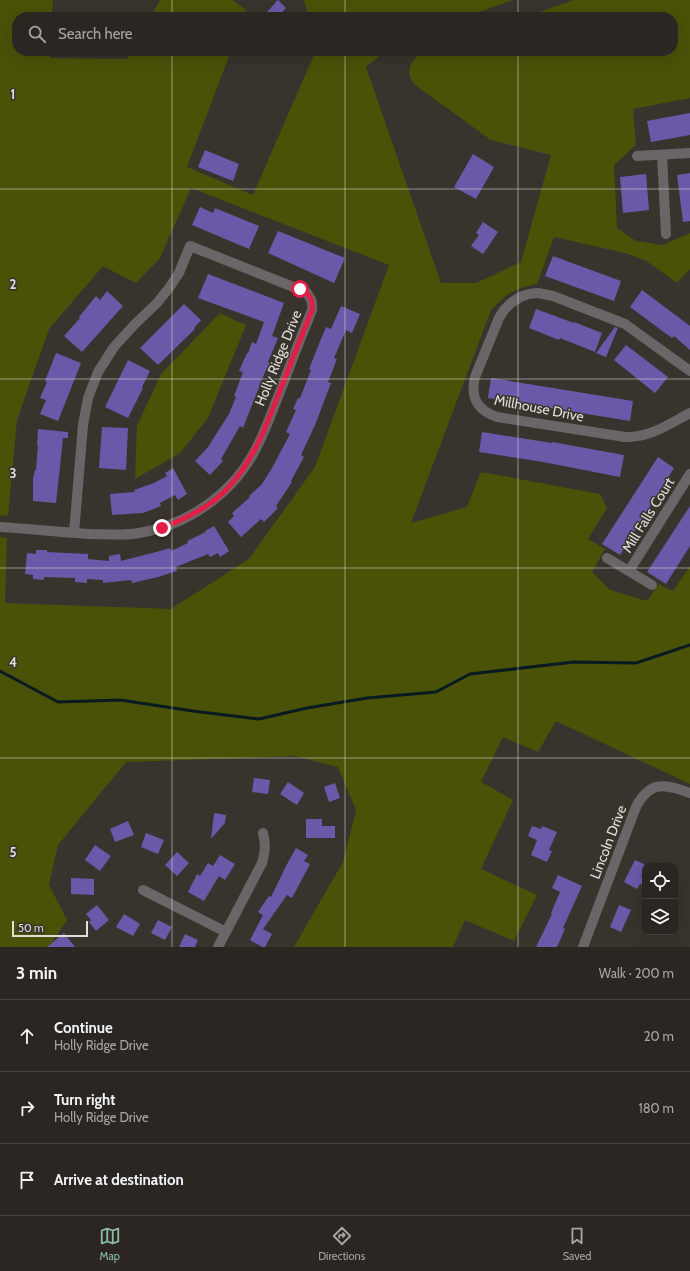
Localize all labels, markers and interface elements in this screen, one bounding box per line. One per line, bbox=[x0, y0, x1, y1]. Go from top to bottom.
search box bbox=[12, 12, 678, 56]
icon: search bbox=[26, 23, 48, 45]
text: Search here bbox=[58, 25, 133, 43]
text: 1 bbox=[11, 86, 15, 102]
text: 2 bbox=[10, 276, 17, 292]
route start bbox=[291, 280, 309, 298]
street label: Holly Ridge Drive bbox=[251, 307, 305, 409]
street label: Millhouse Drive bbox=[493, 390, 585, 426]
text: 3 bbox=[9, 465, 17, 481]
street label: Mill Falls Court bbox=[618, 474, 678, 556]
route end bbox=[153, 519, 171, 537]
text: 4 bbox=[9, 654, 17, 670]
street label: Lincoln Drive bbox=[586, 803, 630, 881]
text: 5 bbox=[10, 844, 17, 860]
map controls bbox=[642, 863, 678, 935]
button: locate bbox=[642, 863, 678, 899]
button: layers bbox=[642, 899, 678, 935]
scale bar bbox=[12, 919, 88, 938]
text: 50 m bbox=[18, 921, 44, 935]
text: 3 min bbox=[16, 963, 57, 983]
text: Walk · 200 m bbox=[599, 965, 674, 981]
text: Continue bbox=[54, 1019, 113, 1037]
icon: ahead bbox=[16, 1025, 38, 1047]
text: 20 m bbox=[644, 1028, 674, 1044]
text: Holly Ridge Drive bbox=[54, 1037, 149, 1053]
text: Turn right bbox=[54, 1091, 115, 1109]
icon: right bbox=[16, 1097, 38, 1119]
text: 180 m bbox=[638, 1100, 674, 1116]
text: Holly Ridge Drive bbox=[54, 1109, 149, 1125]
icon: arrive bbox=[16, 1169, 38, 1191]
text: Arrive at destination bbox=[54, 1171, 184, 1189]
tab: Map bbox=[99, 1225, 121, 1263]
tab: Directions bbox=[318, 1225, 365, 1263]
tab: Saved bbox=[563, 1225, 591, 1263]

